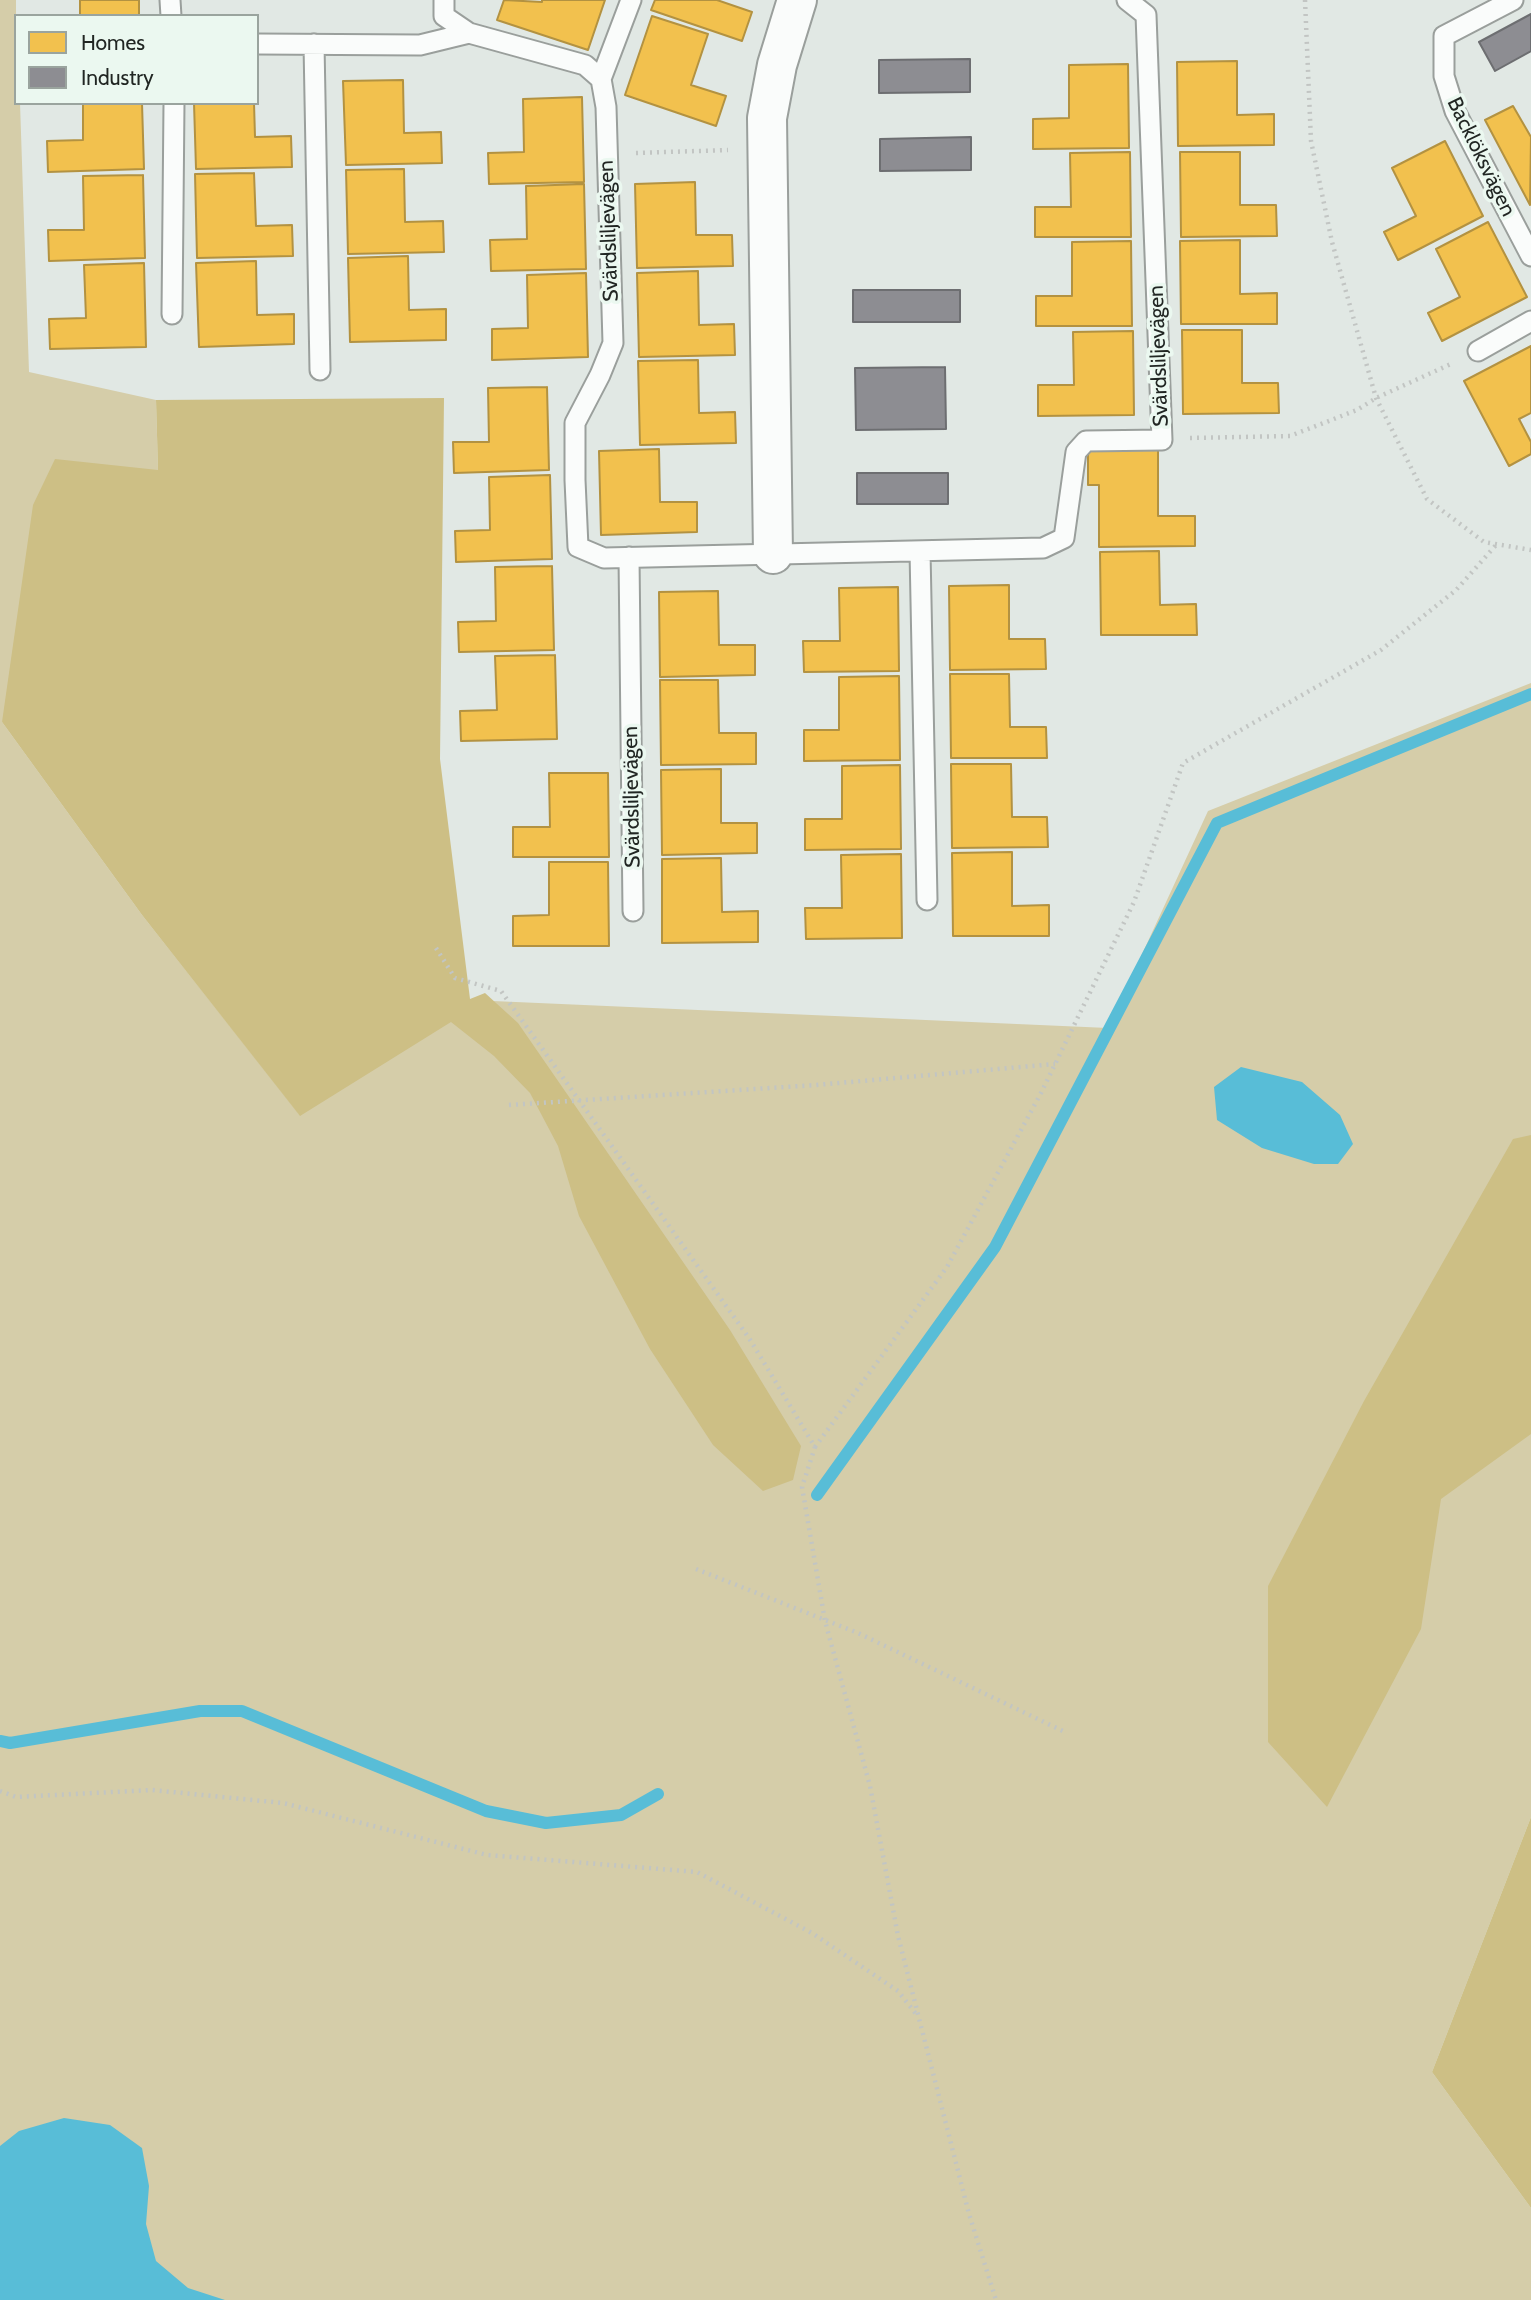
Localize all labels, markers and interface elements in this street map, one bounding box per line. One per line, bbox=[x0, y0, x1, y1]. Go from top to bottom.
legend bbox=[14, 14, 259, 105]
text: Homes bbox=[81, 30, 145, 55]
text: Industry bbox=[81, 65, 154, 90]
street label: Backlöksvägen bbox=[1441, 93, 1521, 221]
street label: Svärdsliljevägen bbox=[594, 160, 624, 302]
street label: Svärdsliljevägen bbox=[1144, 285, 1174, 427]
street label: Svärdsliljevägen bbox=[618, 726, 646, 868]

